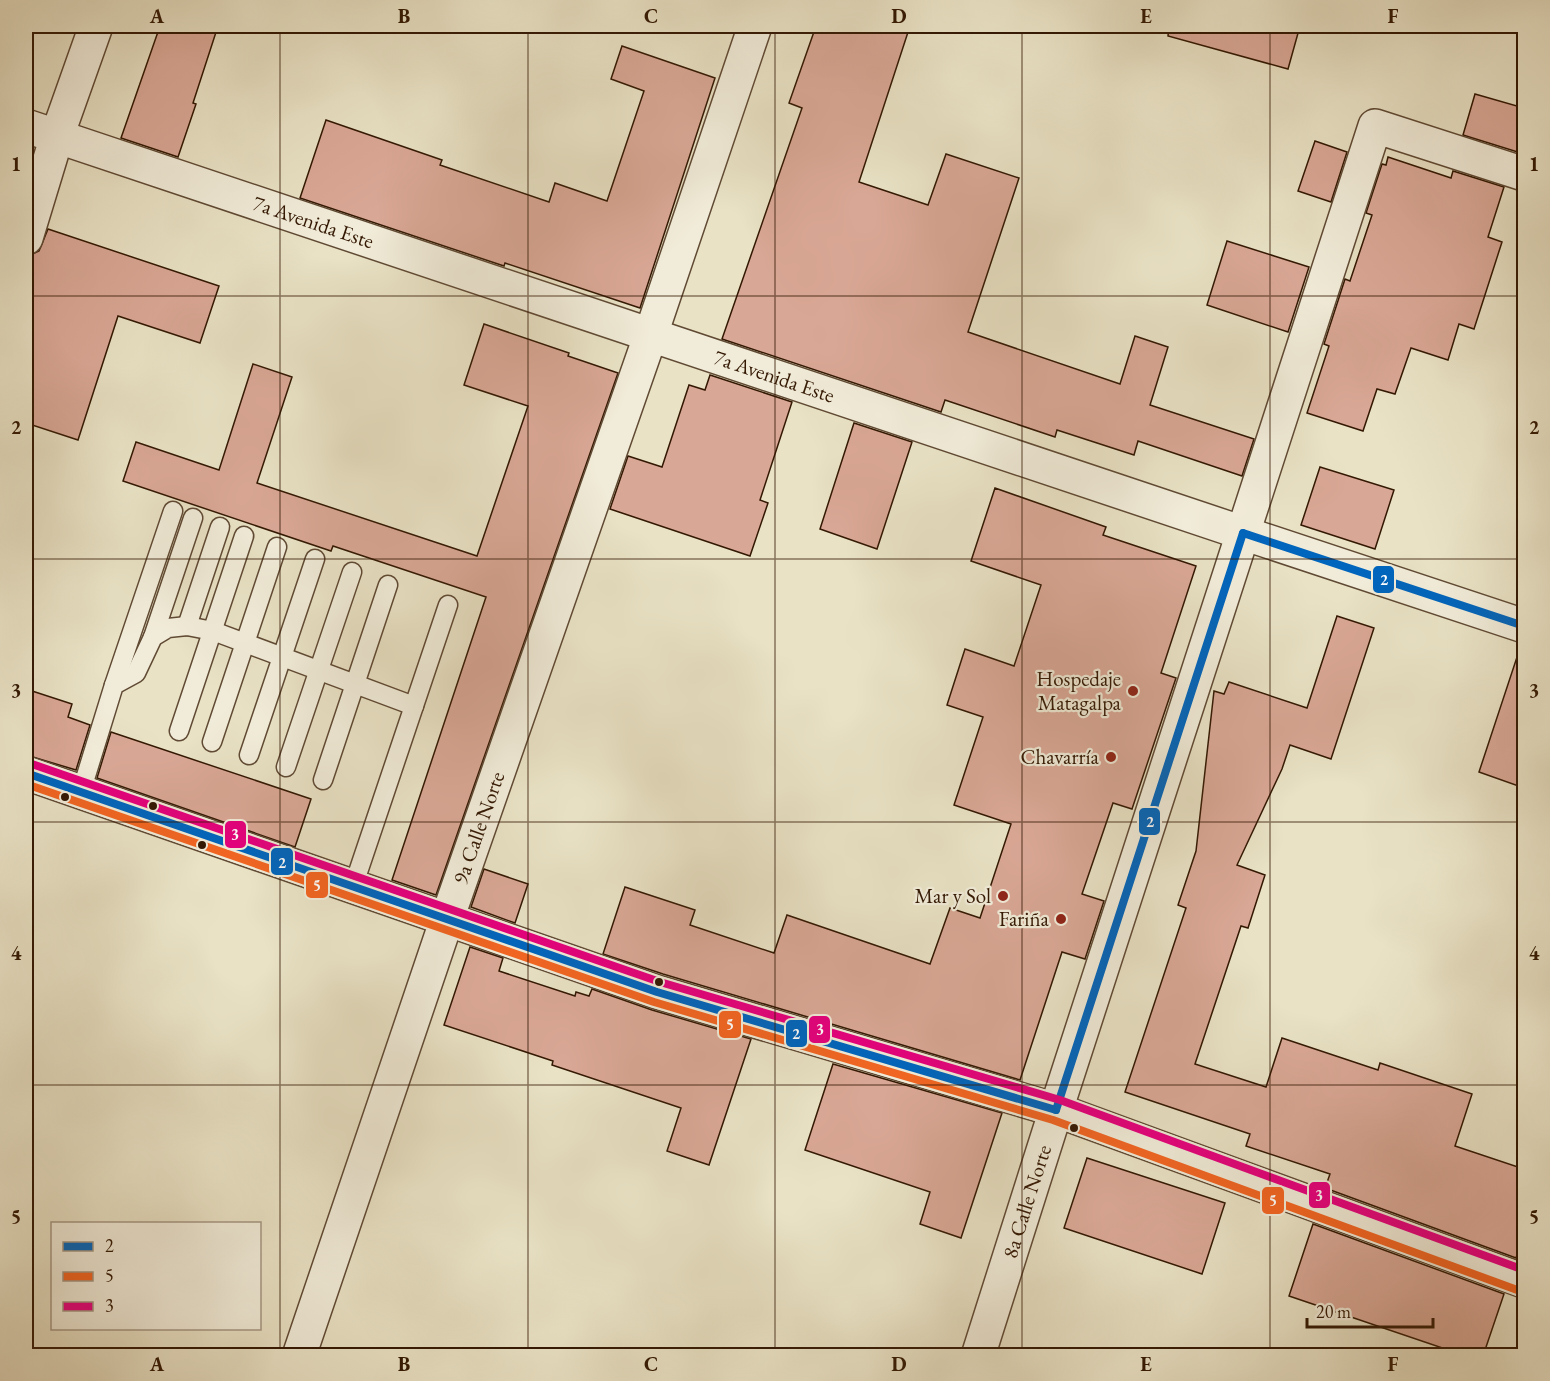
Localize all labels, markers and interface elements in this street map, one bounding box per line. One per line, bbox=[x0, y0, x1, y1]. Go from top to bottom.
text: A bbox=[149, 3, 165, 29]
text: B bbox=[398, 3, 410, 29]
text: C bbox=[644, 3, 658, 29]
text: D bbox=[891, 3, 907, 29]
text: E bbox=[1140, 3, 1152, 29]
text: F bbox=[1388, 3, 1399, 29]
text: 1 bbox=[11, 151, 21, 177]
text: 1 bbox=[1529, 151, 1539, 177]
street label: 7a Avenida Este bbox=[250, 189, 377, 254]
street label: 7a Avenida Este bbox=[711, 343, 838, 408]
text: 2 bbox=[11, 414, 22, 440]
text: 2 bbox=[1529, 414, 1540, 440]
line badge: 2 bbox=[1372, 565, 1395, 594]
text: 2 bbox=[1380, 569, 1389, 590]
place label: Hospedaje Matagalpa bbox=[1036, 665, 1122, 716]
text: 3 bbox=[11, 677, 21, 703]
text: 3 bbox=[1529, 677, 1539, 703]
marker: Hospedaje Matagalpa bbox=[1126, 684, 1140, 698]
place label: Chavarría bbox=[1021, 743, 1100, 770]
marker: Chavarría bbox=[1104, 750, 1118, 764]
street label: 9a Calle Norte bbox=[446, 768, 510, 887]
unlabelled marker bbox=[59, 791, 71, 803]
unlabelled marker bbox=[147, 800, 159, 812]
line badge: 2 bbox=[1138, 807, 1161, 836]
text: 2 bbox=[1146, 811, 1155, 832]
line badge: 3 bbox=[224, 820, 247, 849]
text: 3 bbox=[231, 824, 239, 845]
unlabelled marker bbox=[196, 839, 208, 851]
line badge: 2 bbox=[270, 847, 294, 876]
text: 2 bbox=[278, 852, 287, 873]
line badge: 5 bbox=[305, 871, 329, 899]
text: 5 bbox=[313, 875, 321, 896]
place label: Mar y Sol bbox=[915, 882, 991, 909]
marker: Mar y Sol bbox=[996, 889, 1010, 903]
place label: Fariña bbox=[999, 905, 1050, 932]
marker: Fariña bbox=[1054, 912, 1068, 926]
text: 4 bbox=[11, 940, 22, 966]
text: 4 bbox=[1529, 940, 1540, 966]
unlabelled marker bbox=[653, 976, 665, 988]
line badge: 5 bbox=[718, 1010, 742, 1039]
text: 5 bbox=[726, 1014, 734, 1035]
line badge: 3 bbox=[808, 1015, 831, 1044]
line badge: 2 bbox=[785, 1019, 808, 1048]
text: 3 bbox=[816, 1019, 824, 1040]
text: 2 bbox=[792, 1023, 801, 1044]
unlabelled marker bbox=[1068, 1122, 1080, 1134]
street label: 8a Calle Norte bbox=[996, 1141, 1057, 1261]
line badge: 3 bbox=[1308, 1181, 1331, 1209]
text: 3 bbox=[1315, 1185, 1323, 1206]
line badge: 5 bbox=[1261, 1186, 1285, 1215]
text: 5 bbox=[1269, 1190, 1277, 1211]
text: 5 bbox=[11, 1203, 21, 1229]
text: 5 bbox=[1529, 1203, 1539, 1229]
legend bbox=[51, 1222, 261, 1330]
text: 2 bbox=[105, 1234, 114, 1257]
text: 5 bbox=[105, 1264, 114, 1287]
scale bar bbox=[1307, 1291, 1433, 1329]
text: 3 bbox=[105, 1294, 114, 1317]
text: 20 m bbox=[1316, 1300, 1351, 1323]
text: A bbox=[149, 1351, 165, 1377]
text: B bbox=[398, 1351, 410, 1377]
text: C bbox=[644, 1351, 658, 1377]
text: D bbox=[891, 1351, 907, 1377]
text: E bbox=[1140, 1351, 1152, 1377]
text: F bbox=[1388, 1351, 1399, 1377]

